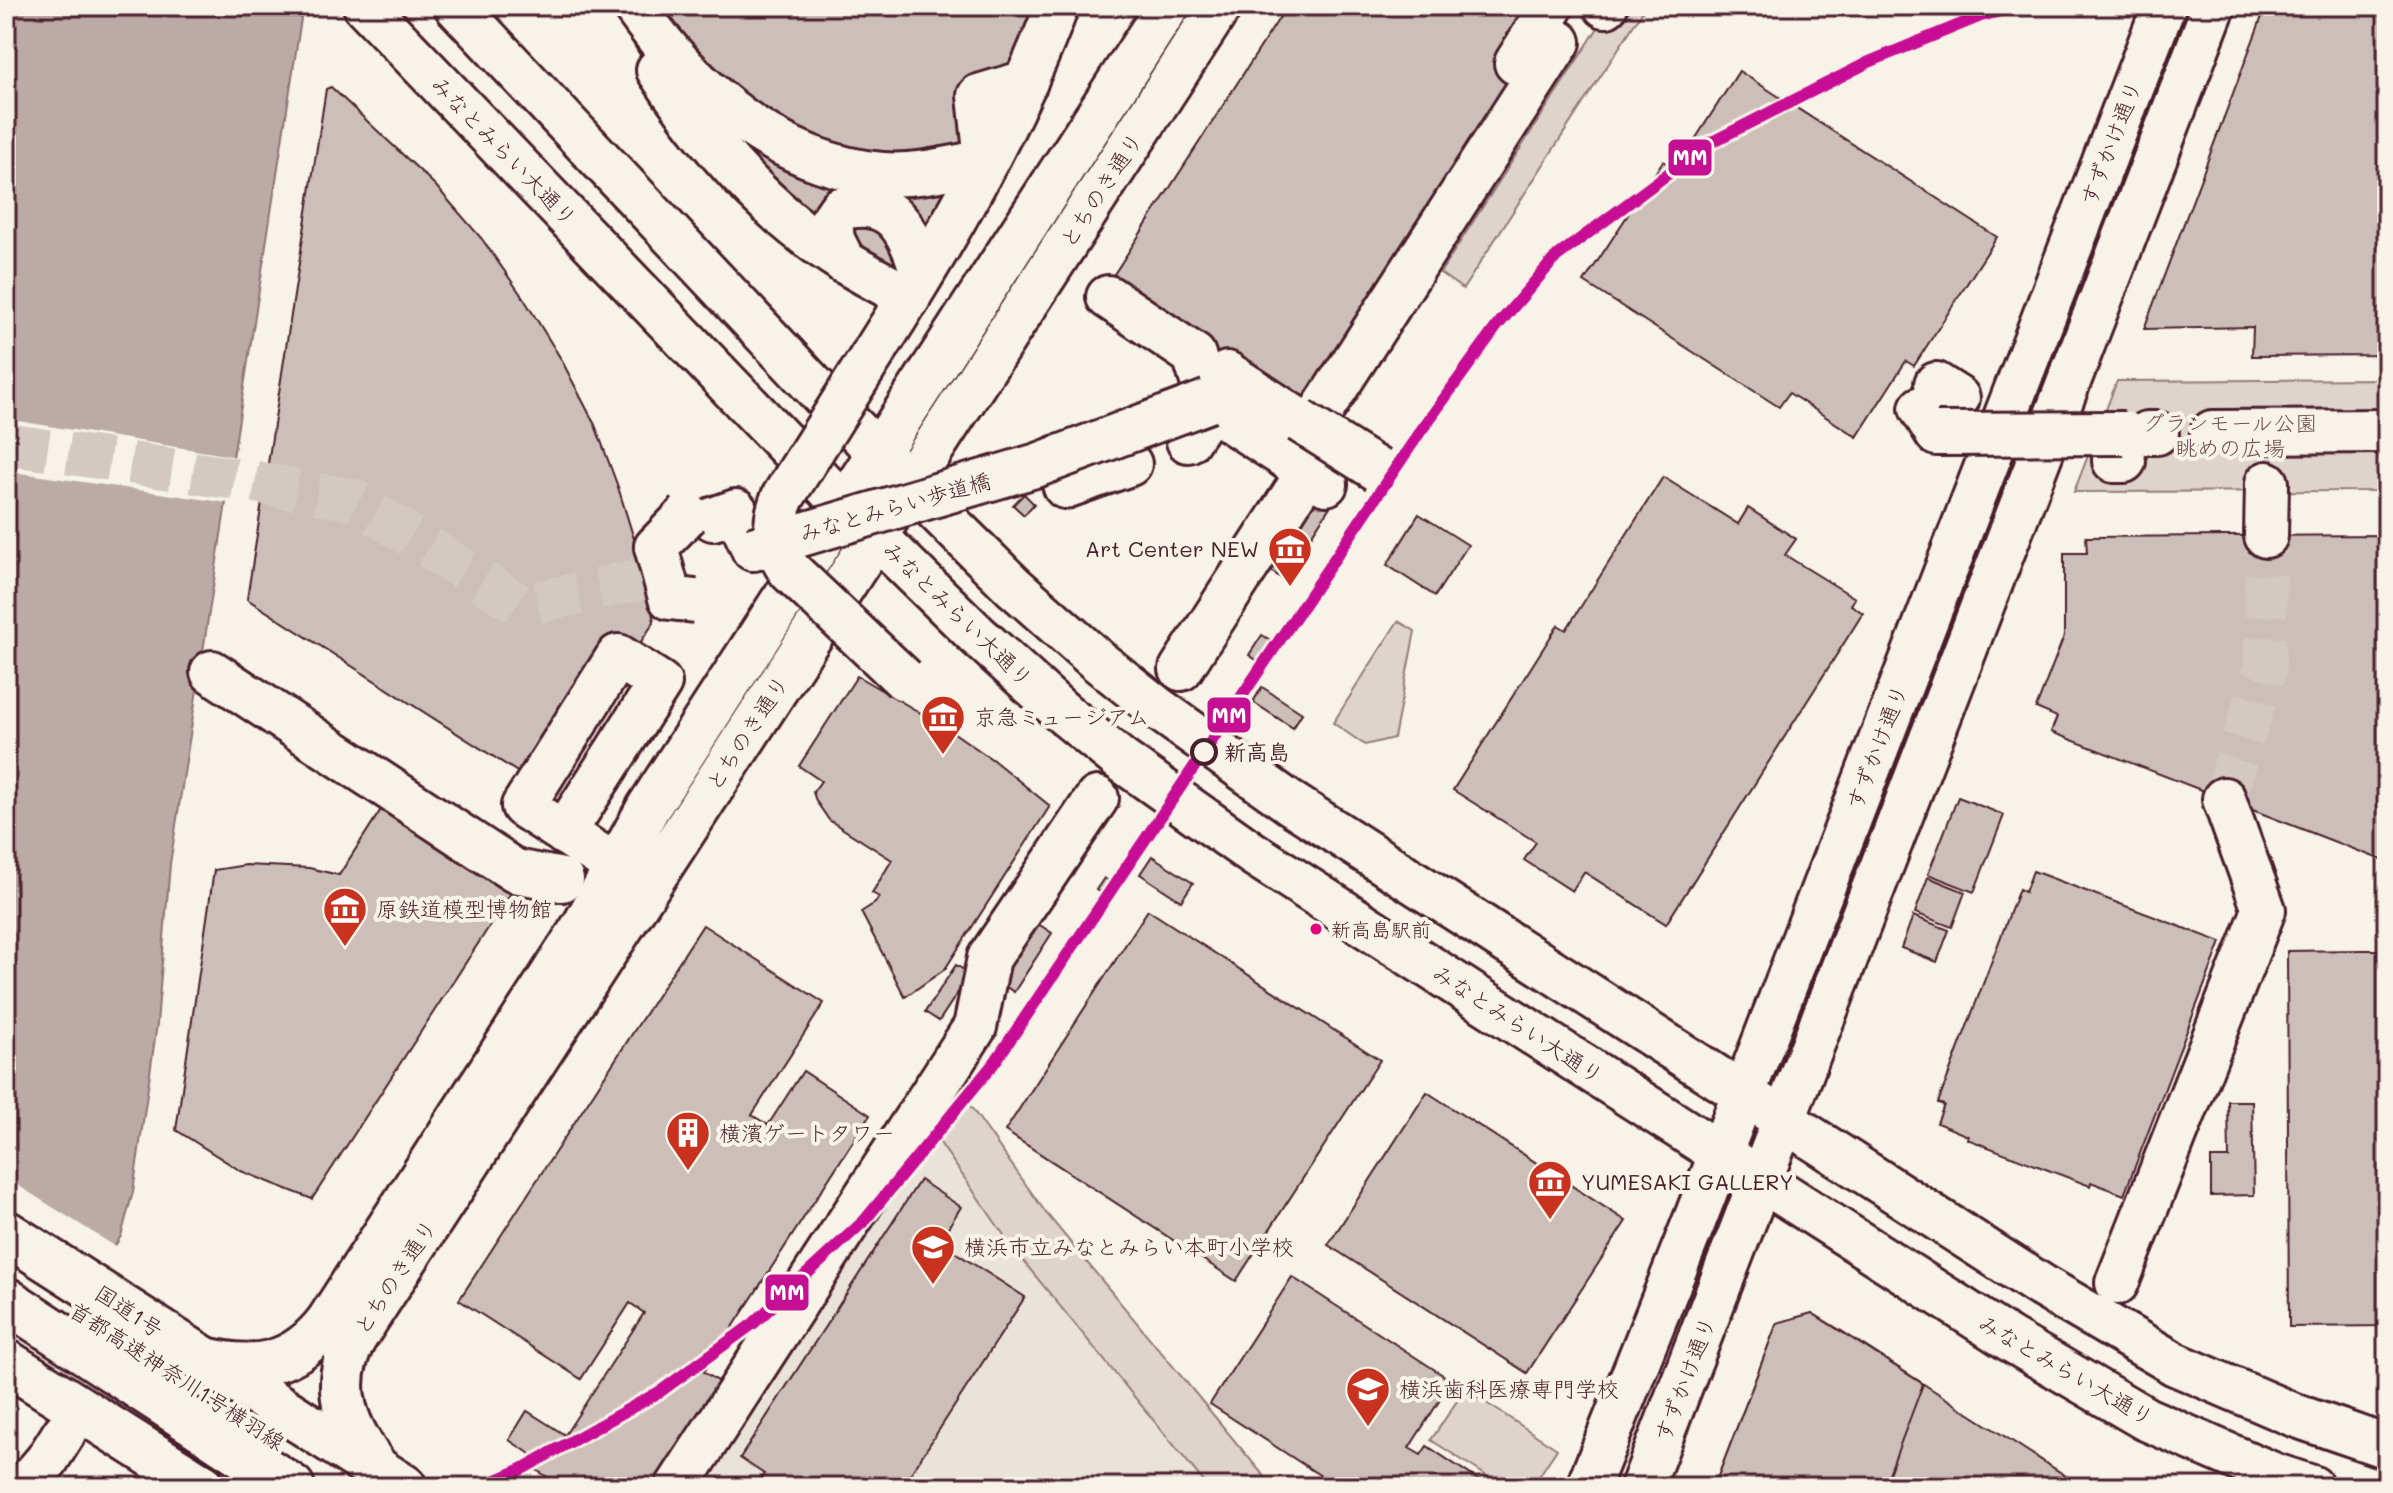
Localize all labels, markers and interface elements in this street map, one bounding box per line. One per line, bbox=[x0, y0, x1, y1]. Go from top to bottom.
street label: みなとみらい大通り bbox=[425, 69, 584, 232]
street label: すずかけ通り bbox=[2073, 76, 2148, 210]
street label: とちのき通り bbox=[1052, 126, 1149, 253]
line badge: MM bbox=[1667, 138, 1713, 177]
text: MM bbox=[1672, 142, 1708, 171]
park label: グランモール公園 眺めの広場 bbox=[2143, 408, 2317, 462]
street label: みなとみらい歩道橋 bbox=[796, 465, 994, 548]
museum icon: Art Center NEW bbox=[1266, 525, 1314, 588]
street label: みなとみらい大通り bbox=[877, 534, 1040, 693]
place label: Art Center NEW bbox=[1085, 534, 1259, 563]
street label: とちのき通り bbox=[698, 669, 795, 796]
street label: すずかけ通り bbox=[1839, 680, 1914, 814]
museum icon: 京急ミュージアム bbox=[919, 693, 967, 756]
line badge: MM bbox=[1206, 696, 1252, 734]
text: MM bbox=[1211, 700, 1247, 729]
place label: 京急ミュージアム bbox=[974, 702, 1150, 731]
place label: 新高島 bbox=[1224, 737, 1290, 766]
marker: 新高島 bbox=[1191, 739, 1217, 765]
museum icon: 原鉄道模型博物館 bbox=[321, 885, 369, 948]
place label: 原鉄道模型博物館 bbox=[376, 894, 552, 923]
place label: 新高島駅前 bbox=[1331, 916, 1431, 942]
marker: 新高島駅前 bbox=[1308, 921, 1324, 937]
street label: みなとみらい大通り bbox=[1427, 957, 1609, 1090]
building icon: 横濱ゲートタワー bbox=[664, 1109, 712, 1172]
place label: 横濱ゲートタワー bbox=[719, 1118, 895, 1147]
museum icon: YUMESAKI GALLERY bbox=[1526, 1158, 1574, 1221]
place label: YUMESAKI GALLERY bbox=[1581, 1167, 1794, 1196]
street label: とちのき通り bbox=[346, 1213, 443, 1340]
school or university icon: 横浜市立みなとみらい本町小学校 bbox=[909, 1223, 957, 1286]
place label: 横浜市立みなとみらい本町小学校 bbox=[964, 1232, 1294, 1261]
line badge: MM bbox=[764, 1273, 810, 1312]
text: MM bbox=[769, 1277, 805, 1306]
street label: 国道1号 bbox=[90, 1278, 169, 1343]
street label: 首都高速神奈川1号横羽線 bbox=[64, 1295, 291, 1456]
street label: みなとみらい大通り bbox=[1973, 1308, 2159, 1432]
street label: すずかけ通り bbox=[1647, 1312, 1722, 1446]
school or university icon: 横浜歯科医療専門学校 bbox=[1344, 1365, 1392, 1428]
place label: 横浜歯科医療専門学校 bbox=[1399, 1374, 1619, 1403]

